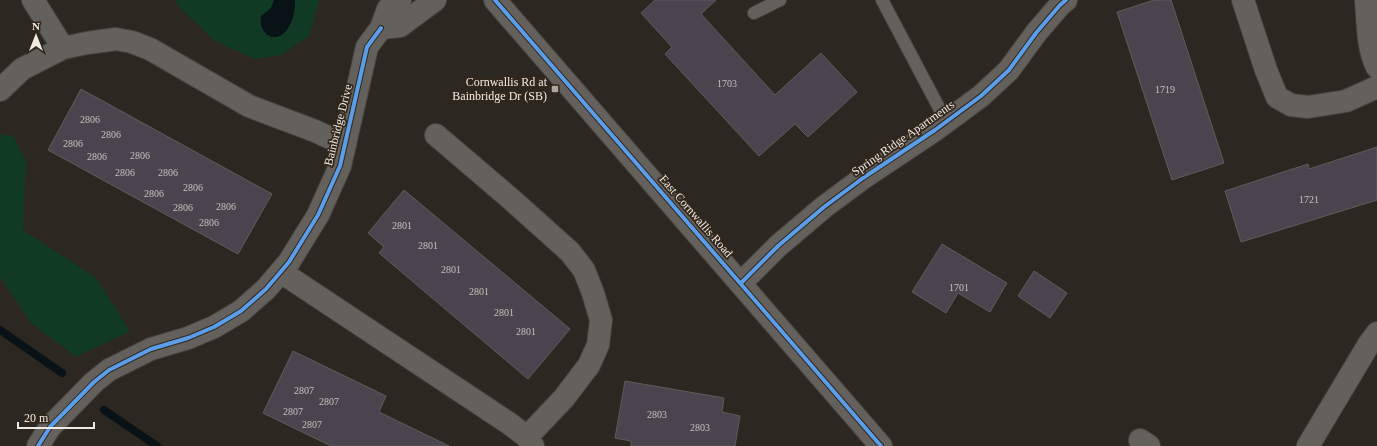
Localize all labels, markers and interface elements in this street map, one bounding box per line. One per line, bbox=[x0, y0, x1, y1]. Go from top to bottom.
north arrow bbox=[16, 16, 56, 56]
text: N bbox=[32, 20, 40, 32]
place label: Cornwallis Rd at Bainbridge Dr (SB) bbox=[452, 75, 548, 103]
house number: 1703 bbox=[717, 78, 737, 89]
street label: Bainbridge Drive bbox=[321, 83, 355, 167]
marker: Cornwallis Rd at Bainbridge Dr (SB) bbox=[550, 84, 560, 94]
house number: 1719 bbox=[1155, 84, 1175, 95]
street label: Spring Ridge Apartments bbox=[849, 97, 957, 179]
house number: 2806 bbox=[80, 114, 100, 125]
house number: 2806 bbox=[101, 129, 121, 140]
house number: 2806 bbox=[63, 138, 83, 149]
house number: 2806 bbox=[130, 150, 150, 161]
house number: 2806 bbox=[87, 151, 107, 162]
house number: 2806 bbox=[115, 167, 135, 178]
house number: 2806 bbox=[158, 167, 178, 178]
street label: East Cornwallis Road bbox=[656, 172, 736, 260]
house number: 2806 bbox=[183, 182, 203, 193]
house number: 2806 bbox=[144, 188, 164, 199]
house number: 1721 bbox=[1299, 194, 1319, 205]
house number: 2806 bbox=[216, 201, 236, 212]
house number: 2806 bbox=[173, 202, 193, 213]
house number: 2806 bbox=[199, 217, 219, 228]
house number: 2801 bbox=[392, 220, 412, 231]
house number: 2801 bbox=[418, 240, 438, 251]
house number: 2801 bbox=[441, 264, 461, 275]
house number: 1701 bbox=[949, 282, 969, 293]
house number: 2801 bbox=[469, 286, 489, 297]
house number: 2801 bbox=[494, 307, 514, 318]
house number: 2801 bbox=[516, 326, 536, 337]
house number: 2807 bbox=[294, 385, 314, 396]
house number: 2807 bbox=[319, 396, 339, 407]
scale bar bbox=[18, 404, 94, 430]
house number: 2807 bbox=[283, 406, 303, 417]
house number: 2803 bbox=[647, 409, 667, 420]
text: 20 m bbox=[24, 411, 49, 425]
house number: 2807 bbox=[302, 419, 322, 430]
house number: 2803 bbox=[690, 422, 710, 433]

